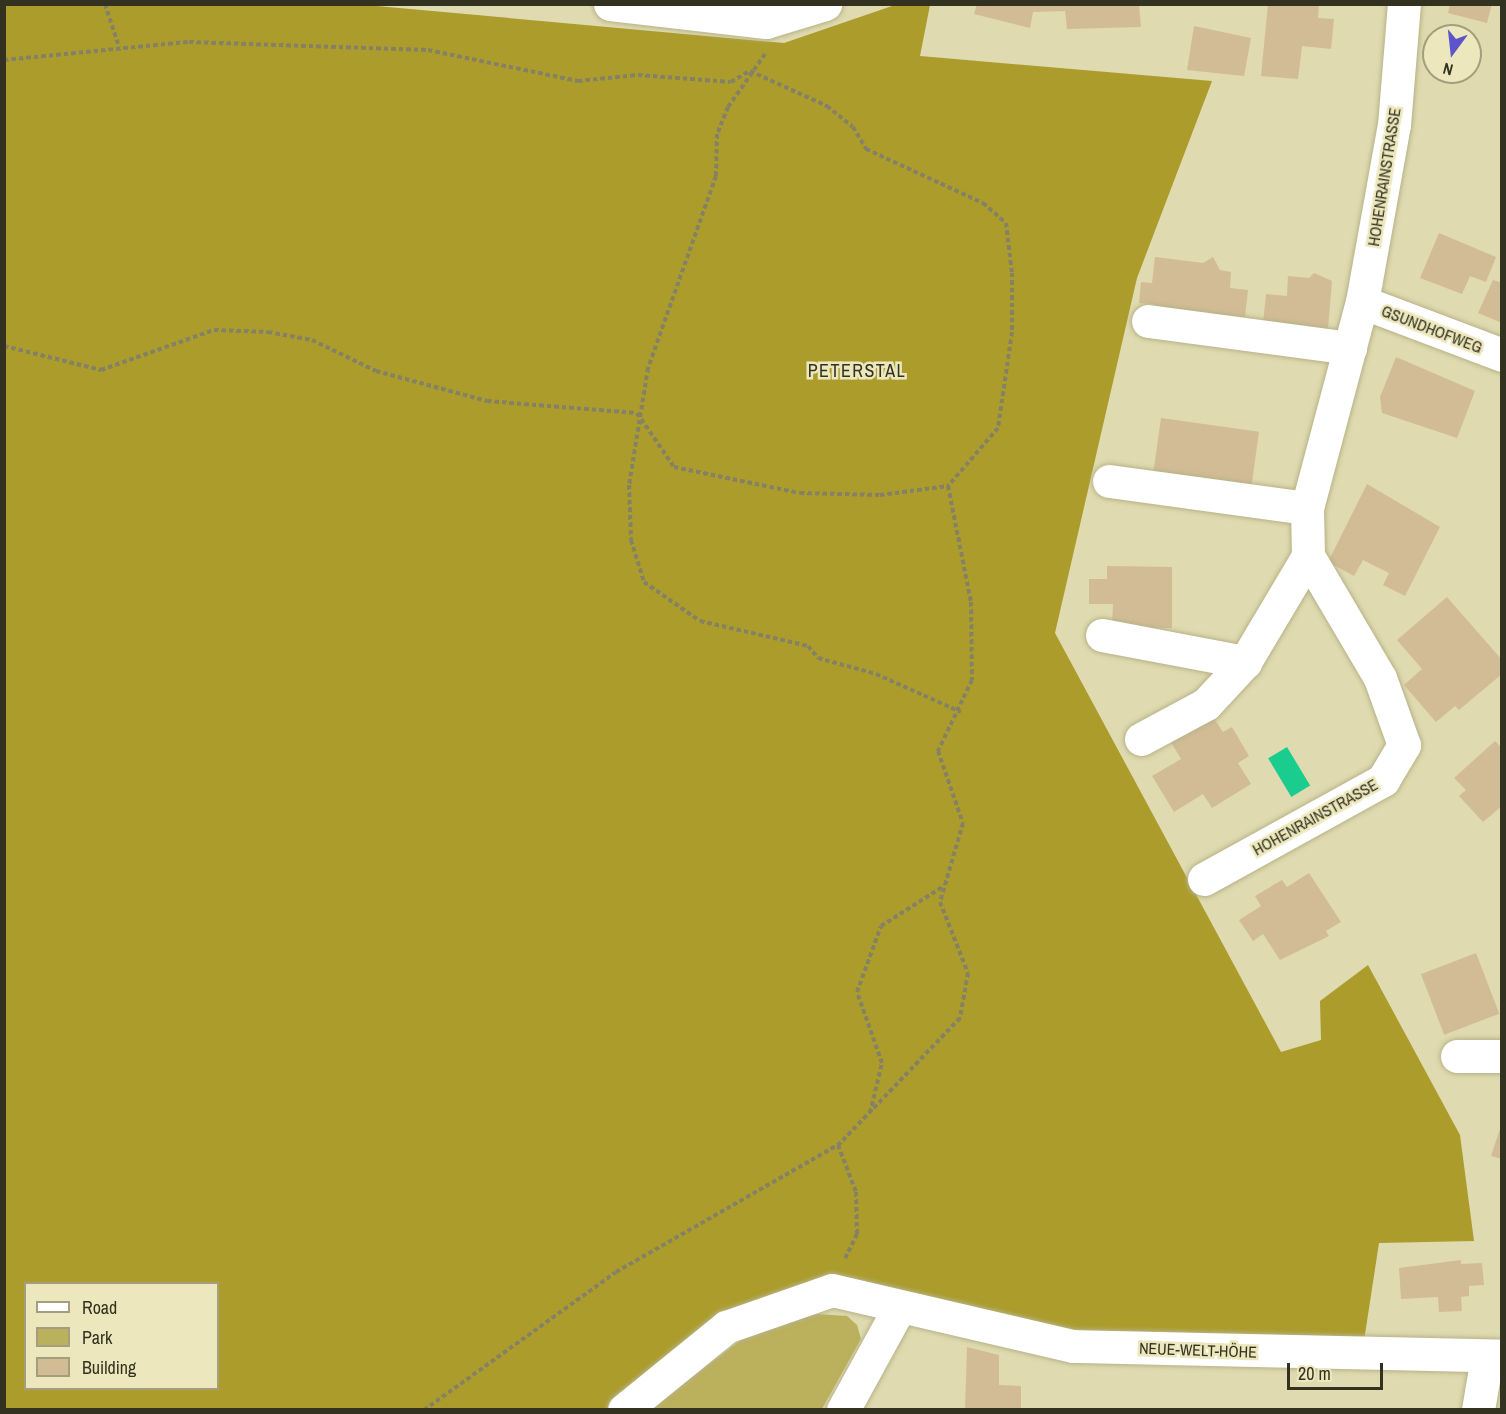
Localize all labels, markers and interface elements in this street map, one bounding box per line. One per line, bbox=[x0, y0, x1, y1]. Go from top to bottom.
north arrow bbox=[1422, 24, 1482, 84]
text: N bbox=[1440, 58, 1455, 81]
street label: HOHENRAINSTRASSE bbox=[1364, 106, 1404, 248]
street label: GSUNDHOFWEG bbox=[1379, 301, 1485, 357]
district label: PETERSTAL bbox=[808, 360, 906, 382]
street label: HOHENRAINSTRASSE bbox=[1249, 775, 1381, 859]
legend bbox=[24, 1282, 219, 1390]
text: Road bbox=[82, 1295, 117, 1320]
text: Park bbox=[82, 1325, 112, 1350]
street label: NEUE-WELT-HÖHE bbox=[1139, 1338, 1257, 1362]
scale bar bbox=[1290, 1351, 1386, 1389]
text: Building bbox=[82, 1355, 136, 1380]
text: 20 m bbox=[1298, 1361, 1331, 1386]

